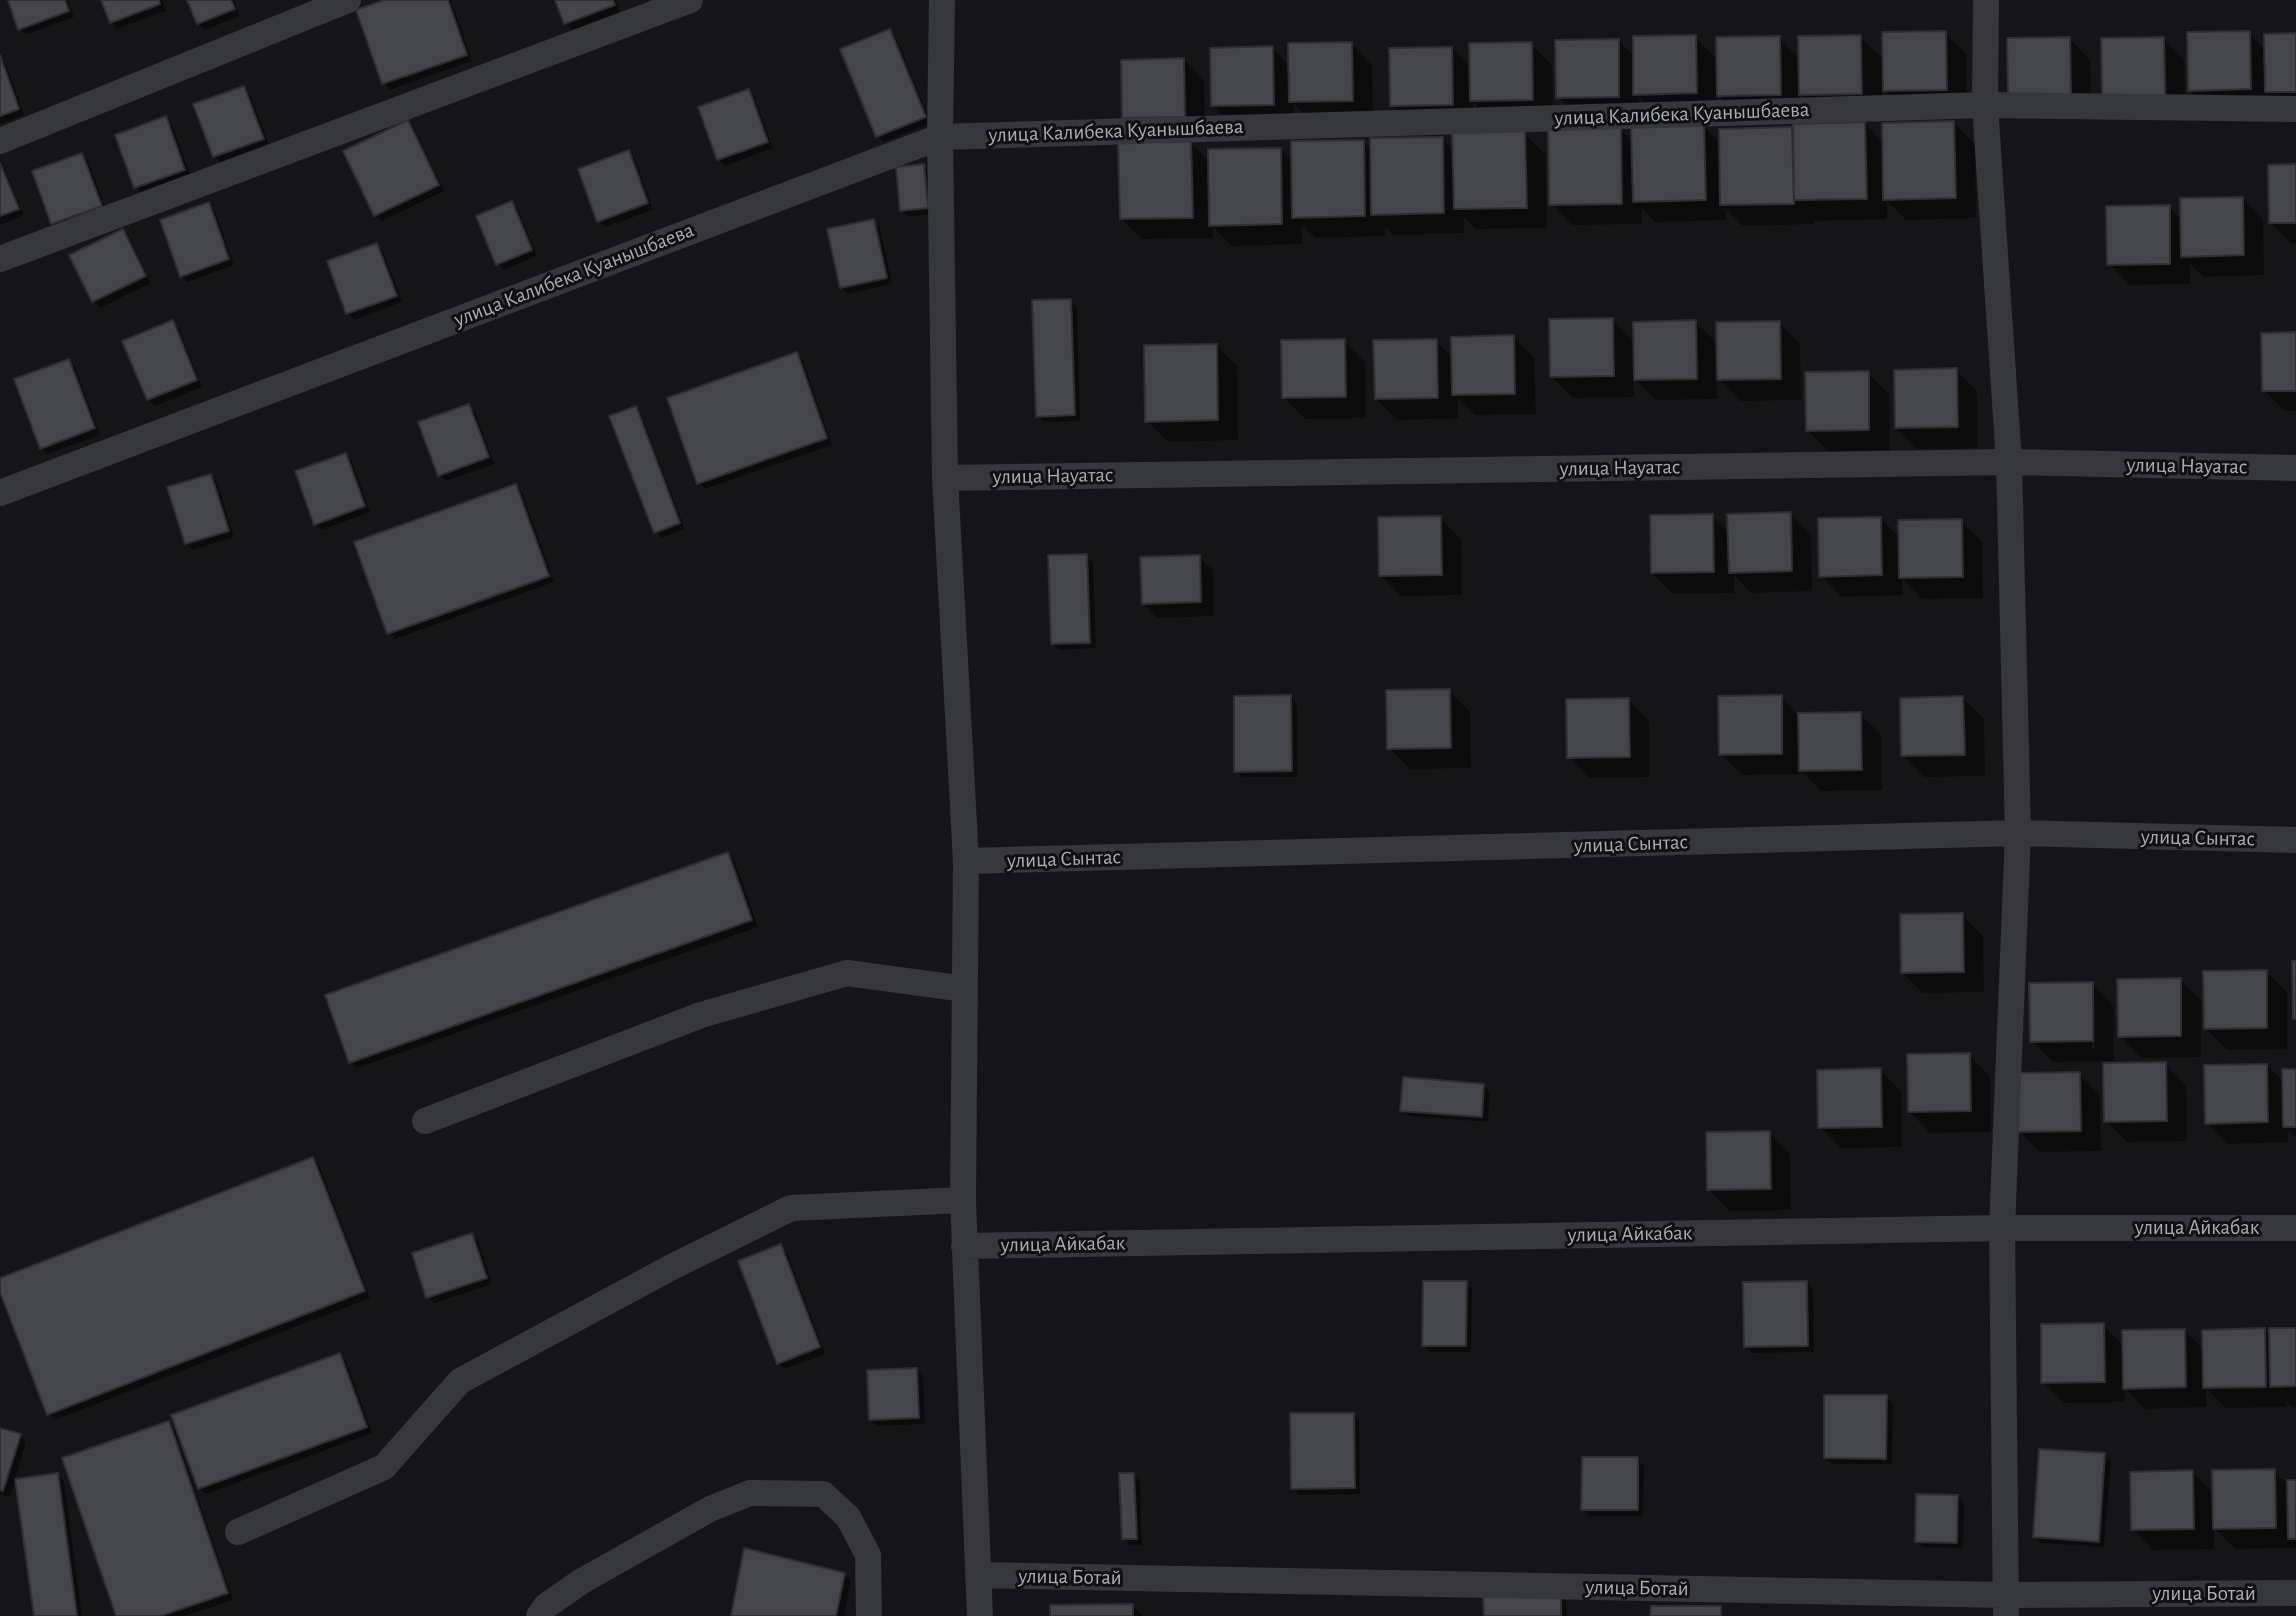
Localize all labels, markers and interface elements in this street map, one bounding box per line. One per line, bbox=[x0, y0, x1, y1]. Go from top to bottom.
street label: улица Калибека Куанышбаева bbox=[1554, 97, 1810, 131]
street label: улица Калибека Куанышбаева bbox=[988, 114, 1244, 148]
street label: улица Калибека Куанышбаева bbox=[450, 218, 698, 332]
street label: улица Науатас bbox=[2126, 452, 2248, 480]
street label: улица Науатас bbox=[1559, 454, 1681, 482]
street label: улица Науатас bbox=[992, 462, 1114, 490]
street label: улица Сынтас bbox=[2141, 824, 2255, 852]
street label: улица Сынтас bbox=[1574, 829, 1688, 859]
street label: улица Сынтас bbox=[1007, 844, 1121, 874]
street label: улица Айкабак bbox=[2135, 1215, 2259, 1241]
street label: улица Айкабак bbox=[1567, 1220, 1693, 1248]
street label: улица Айкабак bbox=[1000, 1230, 1126, 1258]
street label: улица Ботай bbox=[1018, 1563, 1122, 1591]
street label: улица Ботай bbox=[1585, 1574, 1689, 1602]
street label: улица Ботай bbox=[2152, 1581, 2256, 1607]

